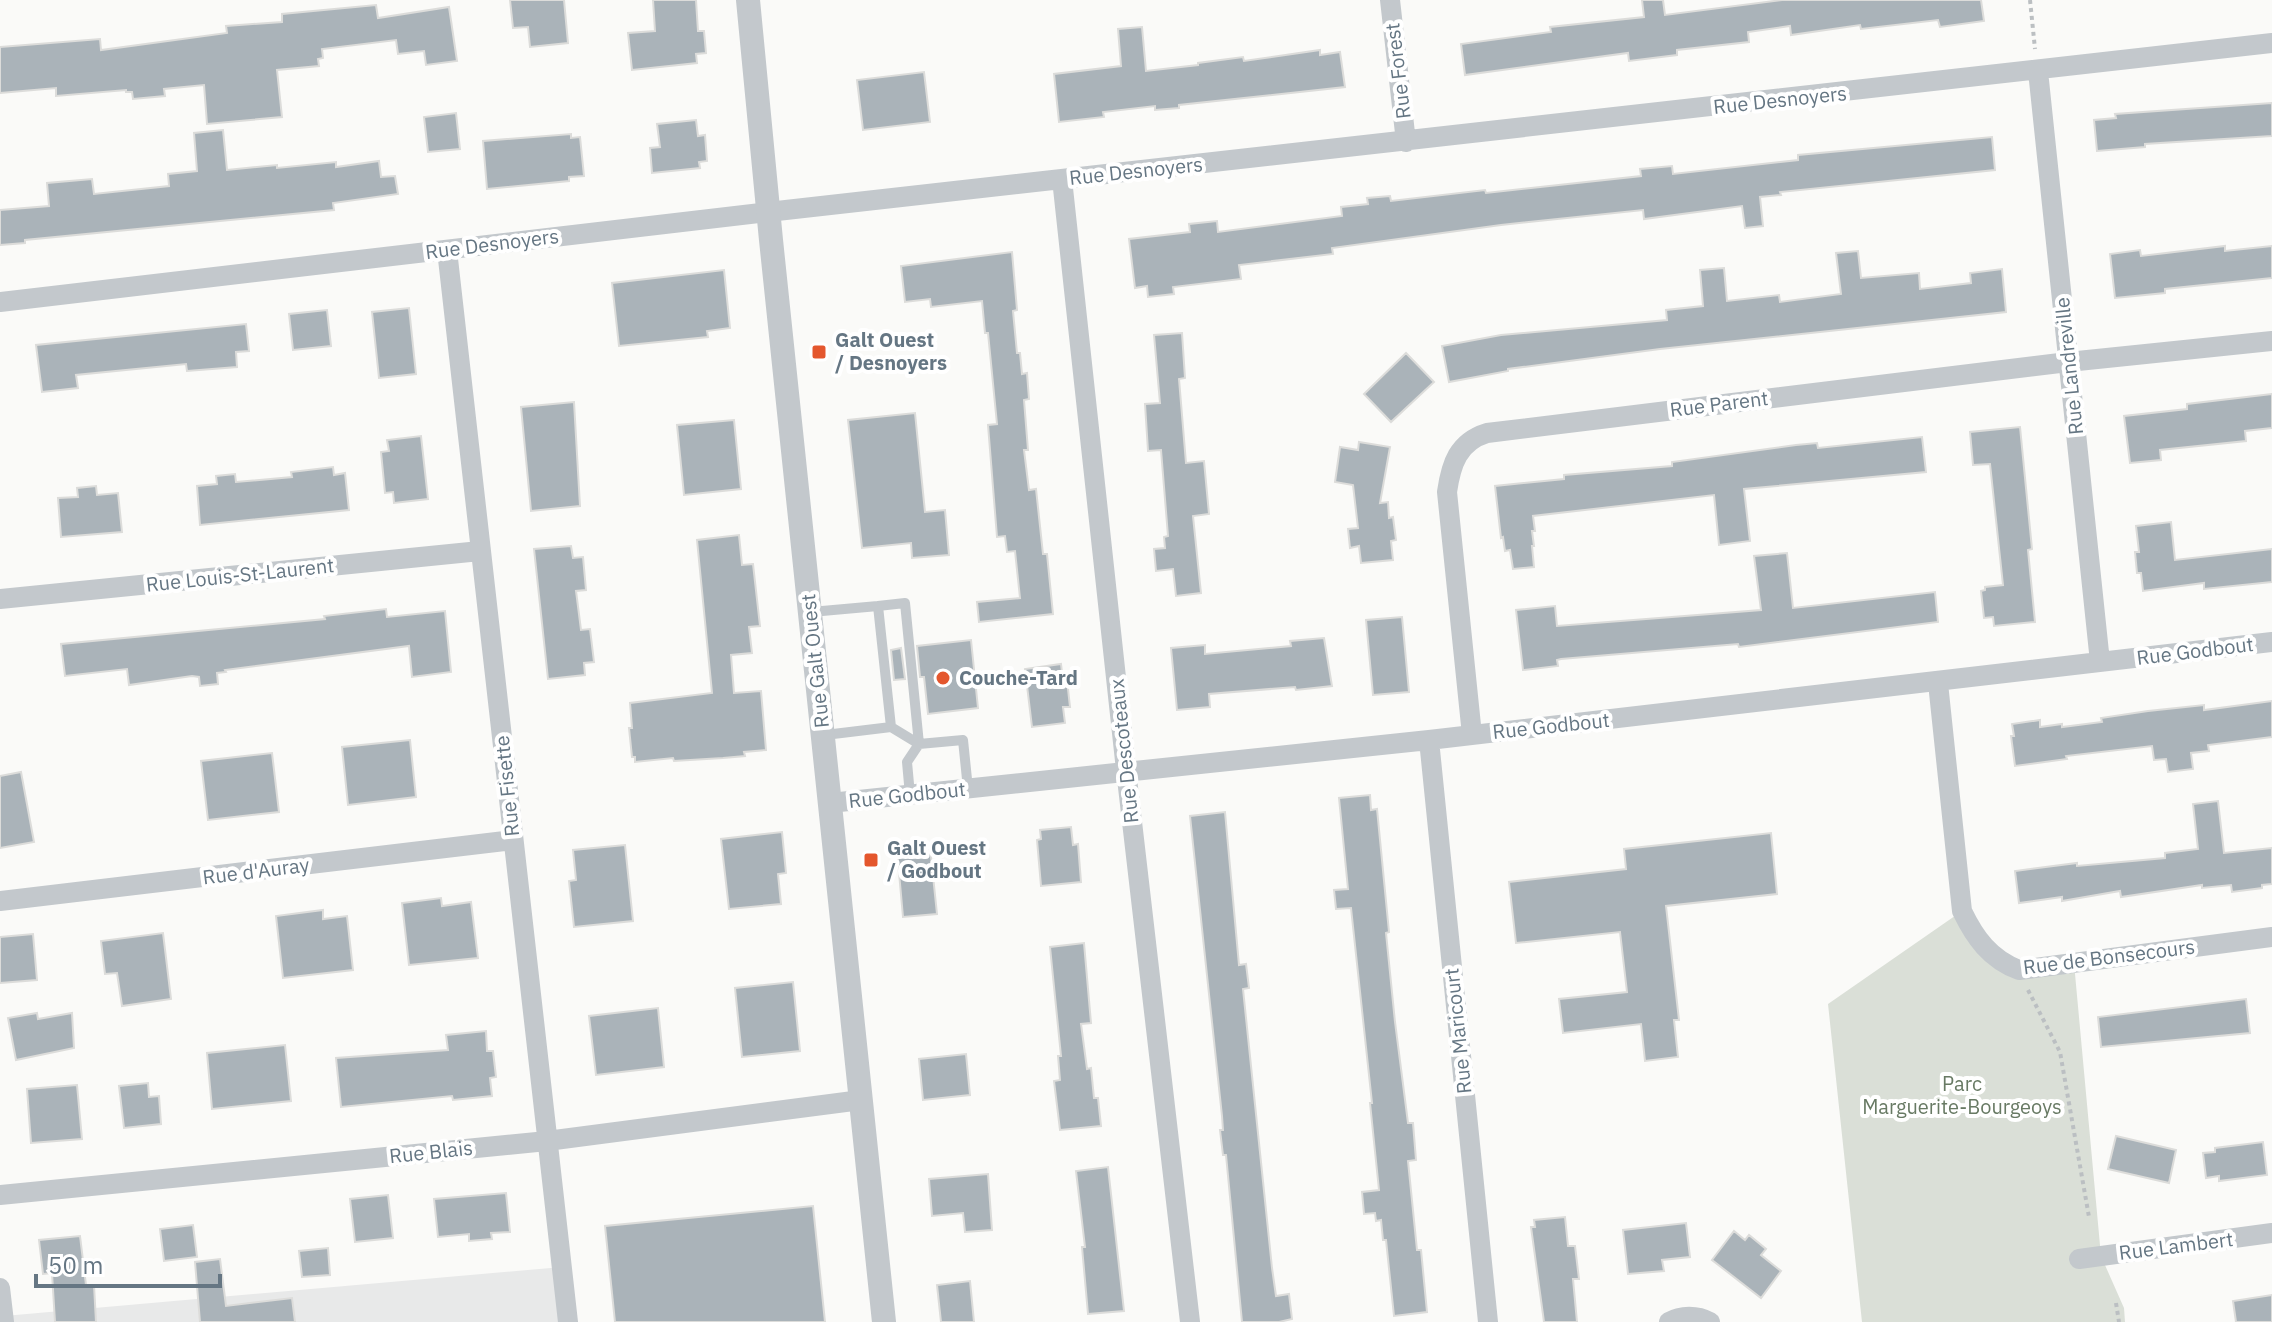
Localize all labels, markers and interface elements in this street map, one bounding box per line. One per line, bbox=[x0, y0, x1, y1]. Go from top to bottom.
street label: Rue Forest bbox=[1378, 21, 1417, 121]
street label: Rue Desnoyers bbox=[1712, 79, 1848, 120]
street label: Rue Desnoyers bbox=[1068, 150, 1204, 191]
street label: Rue Desnoyers bbox=[424, 222, 560, 265]
street label: Rue Landreville bbox=[2048, 296, 2089, 436]
place label: Galt Ouest / Desnoyers bbox=[835, 326, 947, 376]
marker: Galt Ouest / Desnoyers bbox=[810, 343, 828, 361]
street label: Rue Parent bbox=[1668, 384, 1770, 423]
street label: Rue Louis-St-Laurent bbox=[144, 551, 335, 598]
street label: Rue Galt Ouest bbox=[794, 593, 835, 729]
street label: Rue Godbout bbox=[2135, 630, 2255, 671]
place label: Couche-Tard bbox=[959, 664, 1078, 691]
marker: Couche-Tard bbox=[934, 669, 952, 687]
street label: Rue Descoteaux bbox=[1102, 677, 1145, 825]
street label: Rue Godbout bbox=[1491, 706, 1611, 745]
street label: Rue Fisette bbox=[488, 734, 525, 838]
street label: Rue Godbout bbox=[847, 775, 967, 814]
place label: Galt Ouest / Godbout bbox=[887, 834, 986, 884]
street label: Rue d'Auray bbox=[201, 851, 311, 890]
marker: Galt Ouest / Godbout bbox=[862, 851, 880, 869]
street label: Rue de Bonsecours bbox=[2021, 933, 2196, 980]
street label: Rue Maricourt bbox=[1437, 967, 1478, 1095]
park label: Parc Marguerite-Bourgeoys bbox=[1862, 1070, 2062, 1120]
street label: Rue Blais bbox=[388, 1134, 474, 1169]
street label: Rue Lambert bbox=[2117, 1225, 2235, 1266]
scale bar bbox=[36, 1238, 220, 1288]
text: 50 m bbox=[48, 1249, 103, 1281]

